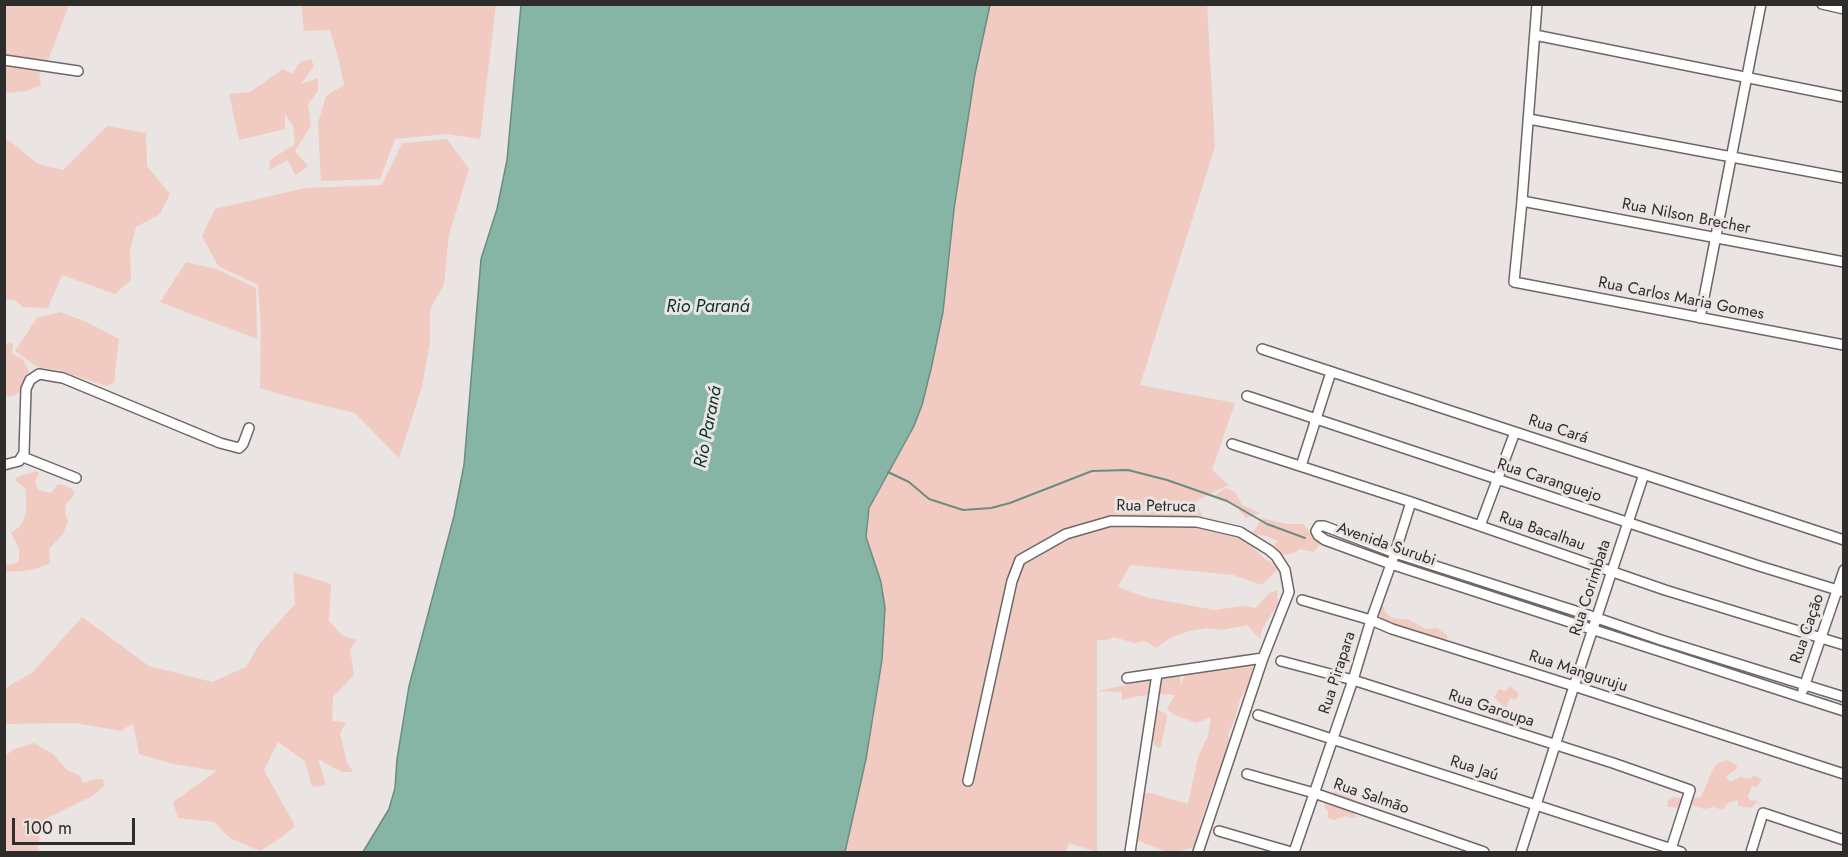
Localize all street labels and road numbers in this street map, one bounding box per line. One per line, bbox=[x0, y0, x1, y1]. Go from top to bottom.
street label: Rua Nilson Brecher bbox=[1620, 195, 1752, 239]
street label: Rua Carlos Maria Gomes bbox=[1596, 273, 1766, 325]
street label: Rua Cará bbox=[1526, 411, 1590, 449]
street label: Rua Caranguejo bbox=[1494, 455, 1604, 507]
street label: Rua Petruca bbox=[1116, 497, 1196, 517]
street label: Rua Bacalhau bbox=[1496, 508, 1588, 556]
street label: Avenida Surubi bbox=[1334, 519, 1438, 571]
street label: Rua Corimbata bbox=[1566, 537, 1616, 639]
street label: Rua Cação bbox=[1787, 592, 1829, 666]
street label: Rua Pirapara bbox=[1316, 629, 1360, 717]
street label: Rua Manguruju bbox=[1526, 647, 1630, 697]
street label: Rua Garoupa bbox=[1446, 686, 1536, 732]
street label: Rua Jaú bbox=[1447, 752, 1501, 786]
street label: Rua Salmão bbox=[1331, 775, 1411, 819]

